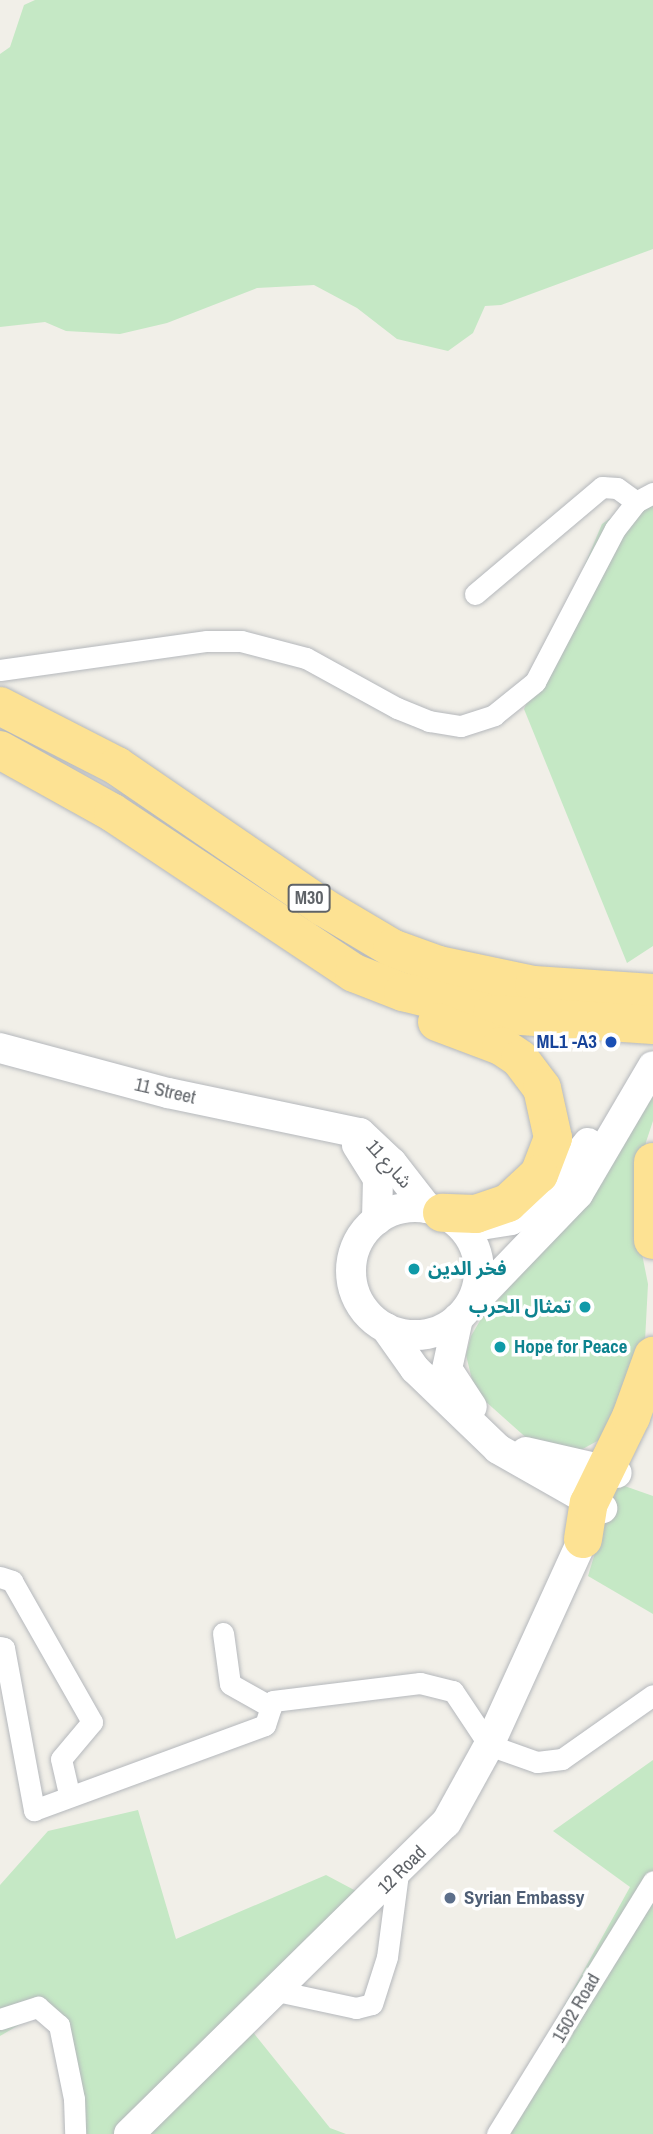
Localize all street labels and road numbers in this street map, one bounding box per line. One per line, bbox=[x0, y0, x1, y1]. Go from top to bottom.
road number: M30 bbox=[286, 884, 332, 912]
street label: 11 Street bbox=[132, 1073, 198, 1109]
street label: شارع 11 bbox=[361, 1135, 417, 1193]
street label: 12 Road bbox=[373, 1841, 431, 1899]
street label: 1502 Road bbox=[547, 1969, 605, 2047]

